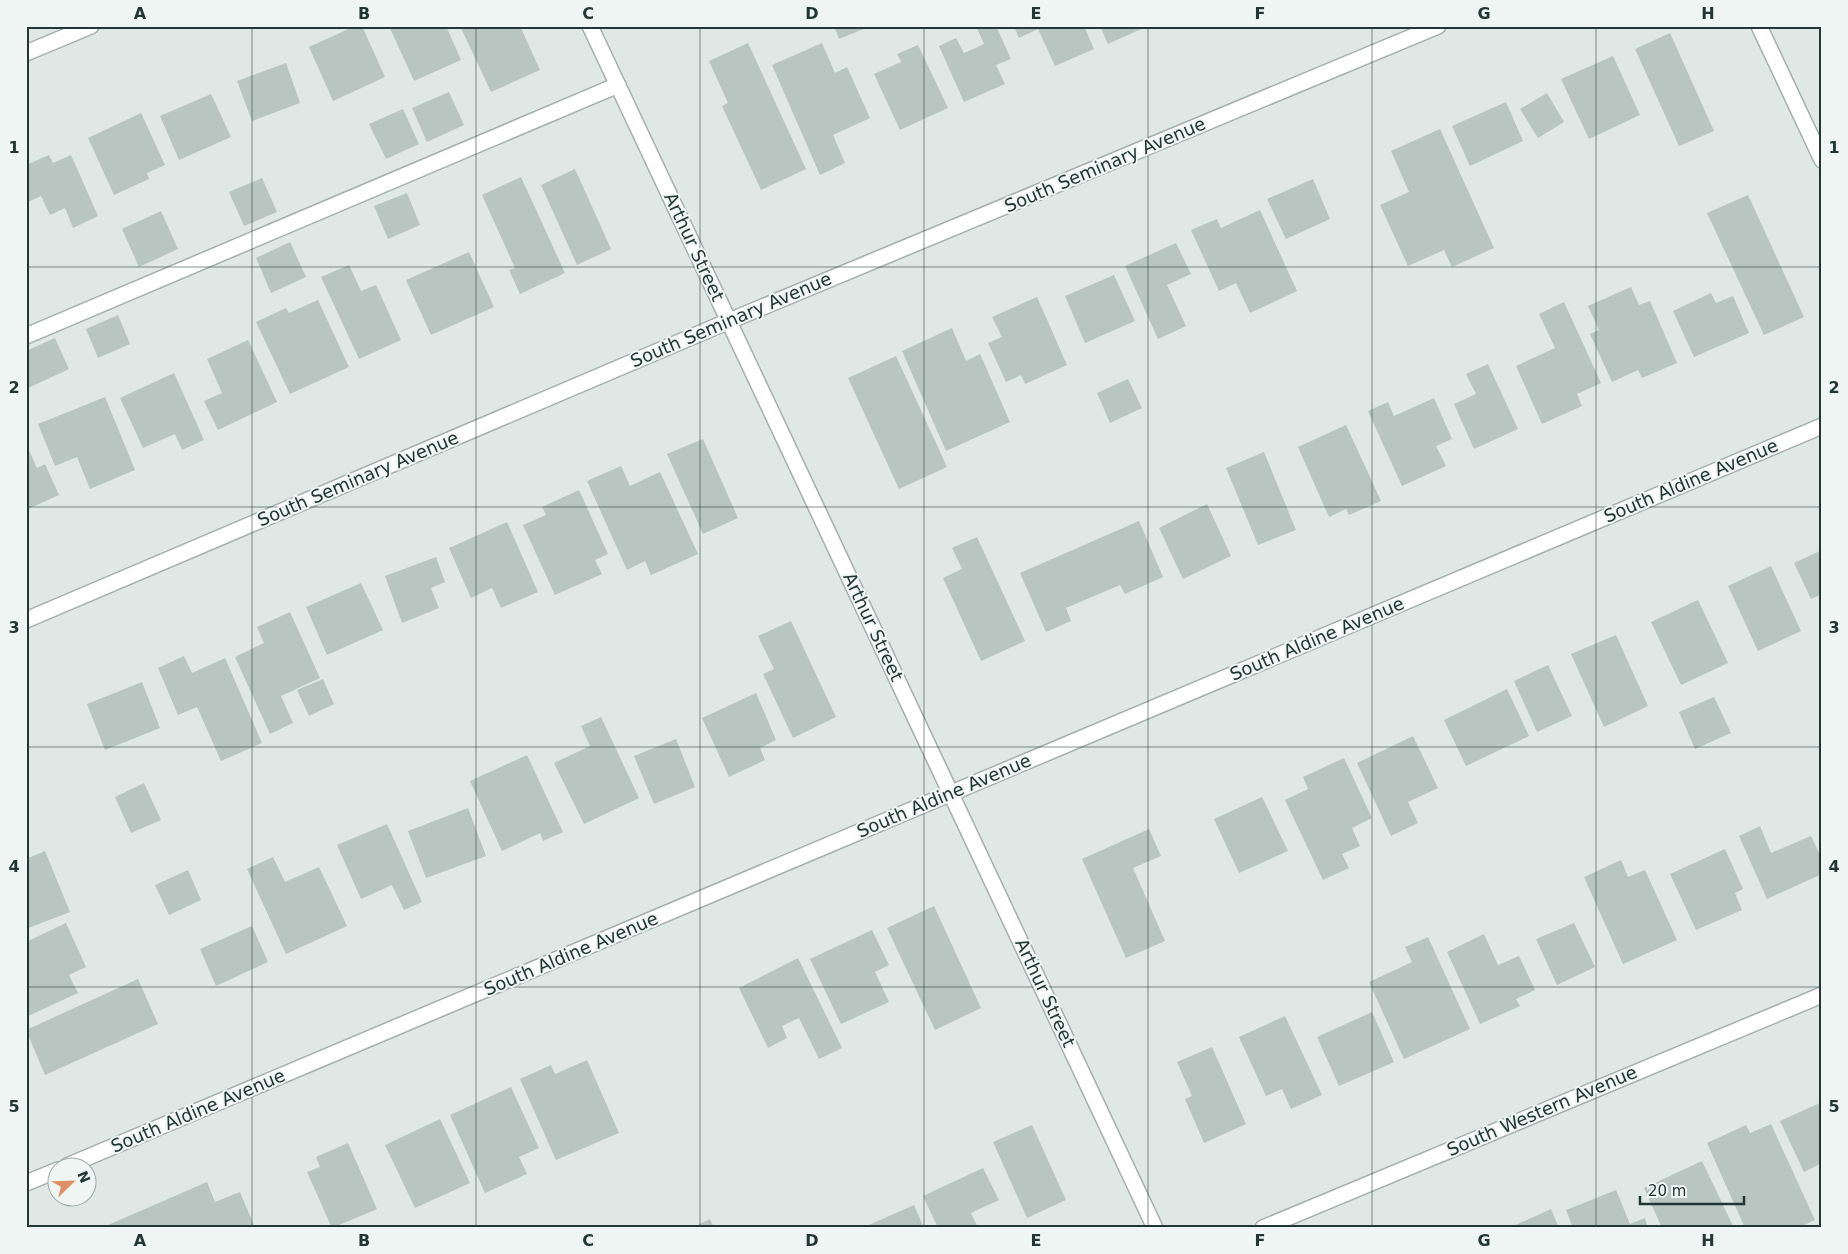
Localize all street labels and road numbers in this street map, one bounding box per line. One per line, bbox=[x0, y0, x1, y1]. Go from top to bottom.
street label: South Seminary Avenue bbox=[1001, 113, 1208, 216]
street label: Arthur Street bbox=[660, 189, 729, 304]
street label: South Seminary Avenue bbox=[627, 268, 834, 371]
street label: South Seminary Avenue bbox=[254, 427, 461, 530]
street label: South Aldine Avenue bbox=[1601, 434, 1781, 527]
street label: Arthur Street bbox=[839, 569, 908, 684]
street label: South Aldine Avenue bbox=[1227, 592, 1407, 685]
street label: South Aldine Avenue bbox=[854, 749, 1034, 842]
street label: South Aldine Avenue bbox=[481, 907, 661, 1000]
street label: Arthur Street bbox=[1011, 935, 1080, 1050]
street label: South Western Avenue bbox=[1444, 1061, 1640, 1160]
street label: South Aldine Avenue bbox=[108, 1064, 288, 1157]

